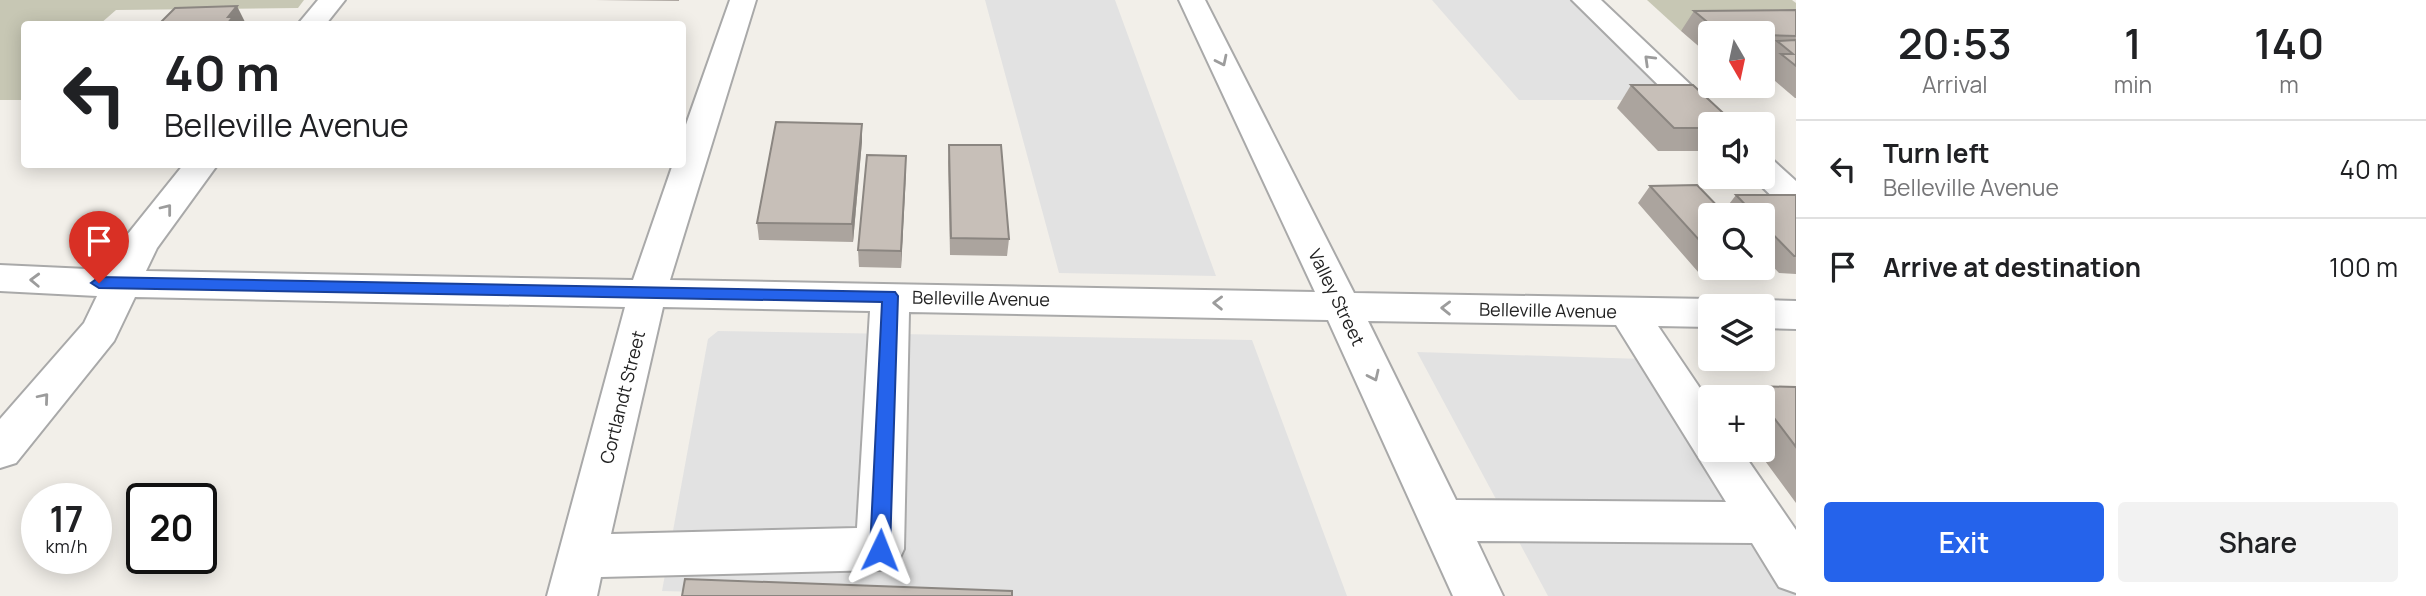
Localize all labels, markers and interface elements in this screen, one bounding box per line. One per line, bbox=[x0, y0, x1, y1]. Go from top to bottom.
text: 20:53 bbox=[1898, 14, 2012, 72]
text: 1 bbox=[2124, 14, 2142, 72]
text: 140 bbox=[2254, 14, 2324, 72]
north arrow bbox=[1698, 21, 1774, 98]
map controls bbox=[1698, 21, 1775, 462]
text: 40 m bbox=[164, 39, 280, 106]
icon: left bbox=[49, 49, 140, 140]
one-way arrow bbox=[1213, 54, 1227, 66]
one-way arrow bbox=[1644, 56, 1657, 69]
text: Arrival bbox=[1922, 68, 1988, 100]
text: min bbox=[2114, 68, 2152, 100]
text: m bbox=[2279, 68, 2299, 100]
text: Belleville Avenue bbox=[164, 103, 409, 147]
button: sound bbox=[1698, 112, 1775, 189]
text: Turn left bbox=[1883, 135, 1990, 171]
icon: left bbox=[1824, 150, 1862, 188]
text: 40 m bbox=[2340, 151, 2398, 187]
text: Belleville Avenue bbox=[1883, 171, 2059, 203]
button: search bbox=[1698, 203, 1775, 280]
one-way arrow bbox=[159, 205, 172, 217]
pin bbox=[69, 211, 129, 283]
icon: arrive bbox=[80, 222, 118, 260]
street label: Valley Street bbox=[1303, 245, 1371, 349]
icon: arrive bbox=[1824, 248, 1862, 286]
text: Arrive at destination bbox=[1883, 249, 2141, 285]
text: 100 m bbox=[2329, 249, 2398, 285]
one-way arrow bbox=[30, 272, 41, 287]
street label: Belleville Avenue bbox=[912, 285, 1050, 311]
button: layers bbox=[1698, 294, 1775, 371]
one-way arrow bbox=[1212, 295, 1223, 311]
street label: Belleville Avenue bbox=[1479, 297, 1617, 323]
one-way arrow bbox=[1440, 300, 1451, 315]
street label: Cortlandt Street bbox=[594, 328, 650, 466]
one-way arrow bbox=[1366, 369, 1380, 381]
button: + bbox=[1698, 385, 1775, 462]
one-way arrow bbox=[36, 393, 48, 406]
speed limit sign: 20 bbox=[126, 483, 217, 574]
text: 17 bbox=[49, 495, 84, 543]
button: Exit bbox=[1824, 502, 2104, 582]
button: Share bbox=[2118, 502, 2398, 582]
position arrow bbox=[843, 513, 917, 587]
text: km/h bbox=[46, 534, 87, 558]

